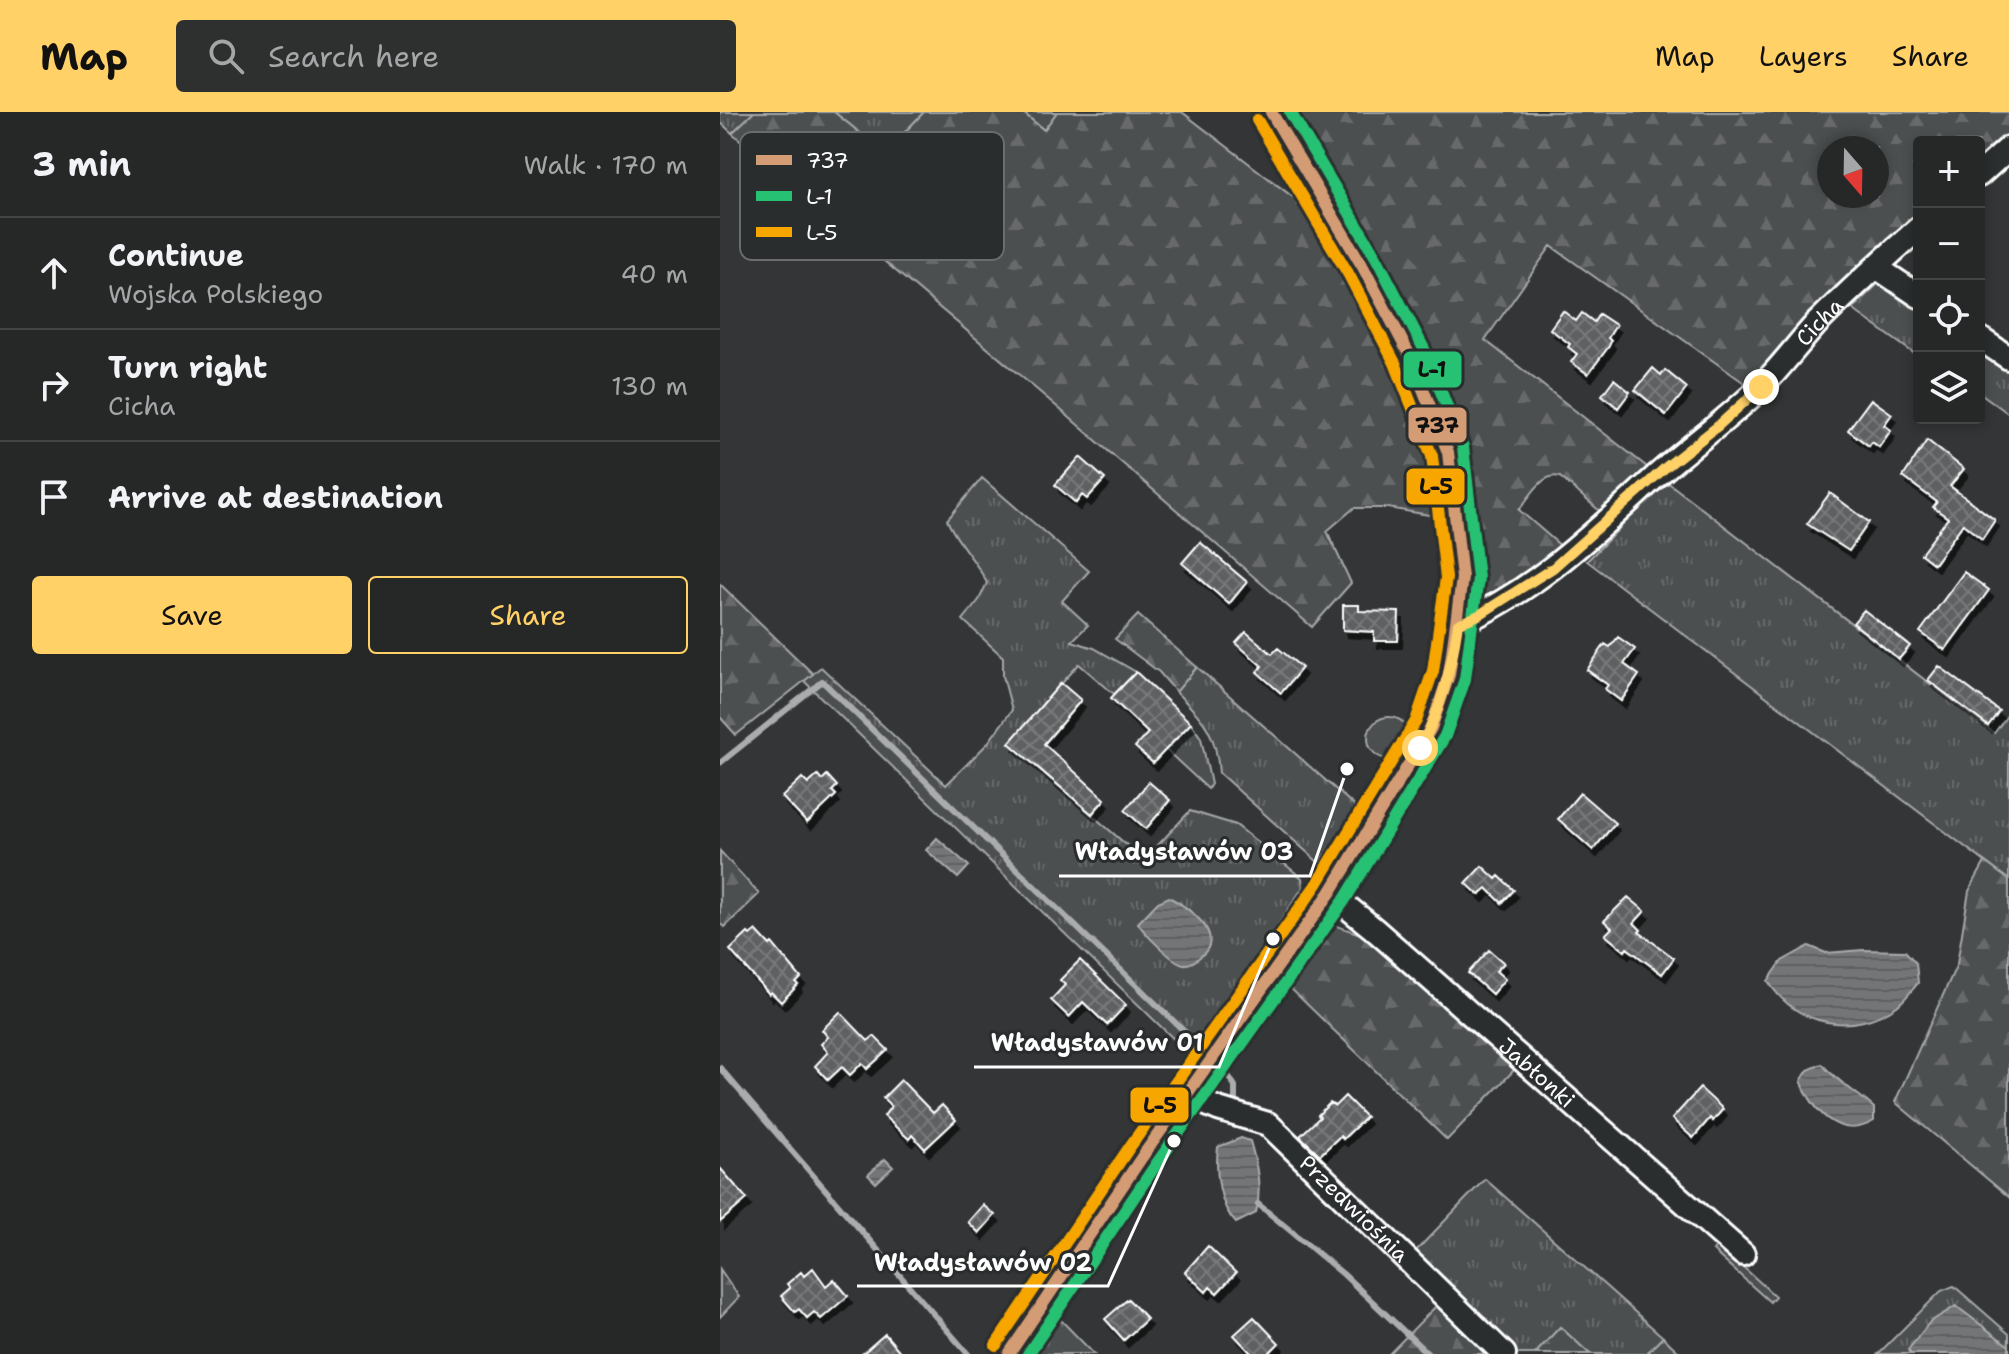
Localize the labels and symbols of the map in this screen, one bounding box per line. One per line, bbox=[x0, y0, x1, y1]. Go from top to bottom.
legend bbox=[740, 132, 1004, 260]
north arrow bbox=[1817, 136, 1889, 208]
text: 737 bbox=[806, 146, 849, 175]
text: L-1 bbox=[806, 182, 833, 211]
text: L-5 bbox=[806, 218, 837, 247]
street label: Cicha bbox=[1789, 291, 1850, 352]
line badge: L-1 bbox=[1402, 350, 1463, 389]
text: L-1 bbox=[1417, 355, 1447, 384]
route end bbox=[1743, 369, 1779, 405]
line badge: 737 bbox=[1407, 406, 1468, 444]
text: 737 bbox=[1415, 411, 1459, 440]
line badge: L-5 bbox=[1405, 467, 1466, 506]
text: L-5 bbox=[1419, 472, 1453, 501]
route start bbox=[1402, 730, 1438, 766]
callout: Władysławów 03 bbox=[1059, 828, 1310, 876]
text: Władysławów 03 bbox=[1075, 836, 1293, 868]
callout: Władysławów 01 bbox=[974, 1019, 1219, 1067]
text: Władysławów 01 bbox=[991, 1027, 1203, 1059]
street label: Jabłonki bbox=[1492, 1031, 1581, 1114]
line badge: L-5 bbox=[1129, 1086, 1190, 1124]
text: L-5 bbox=[1143, 1091, 1177, 1120]
street label: Przedwiośnia bbox=[1293, 1149, 1415, 1269]
callout: Władysławów 02 bbox=[857, 1238, 1108, 1286]
text: Władysławów 02 bbox=[874, 1247, 1092, 1279]

